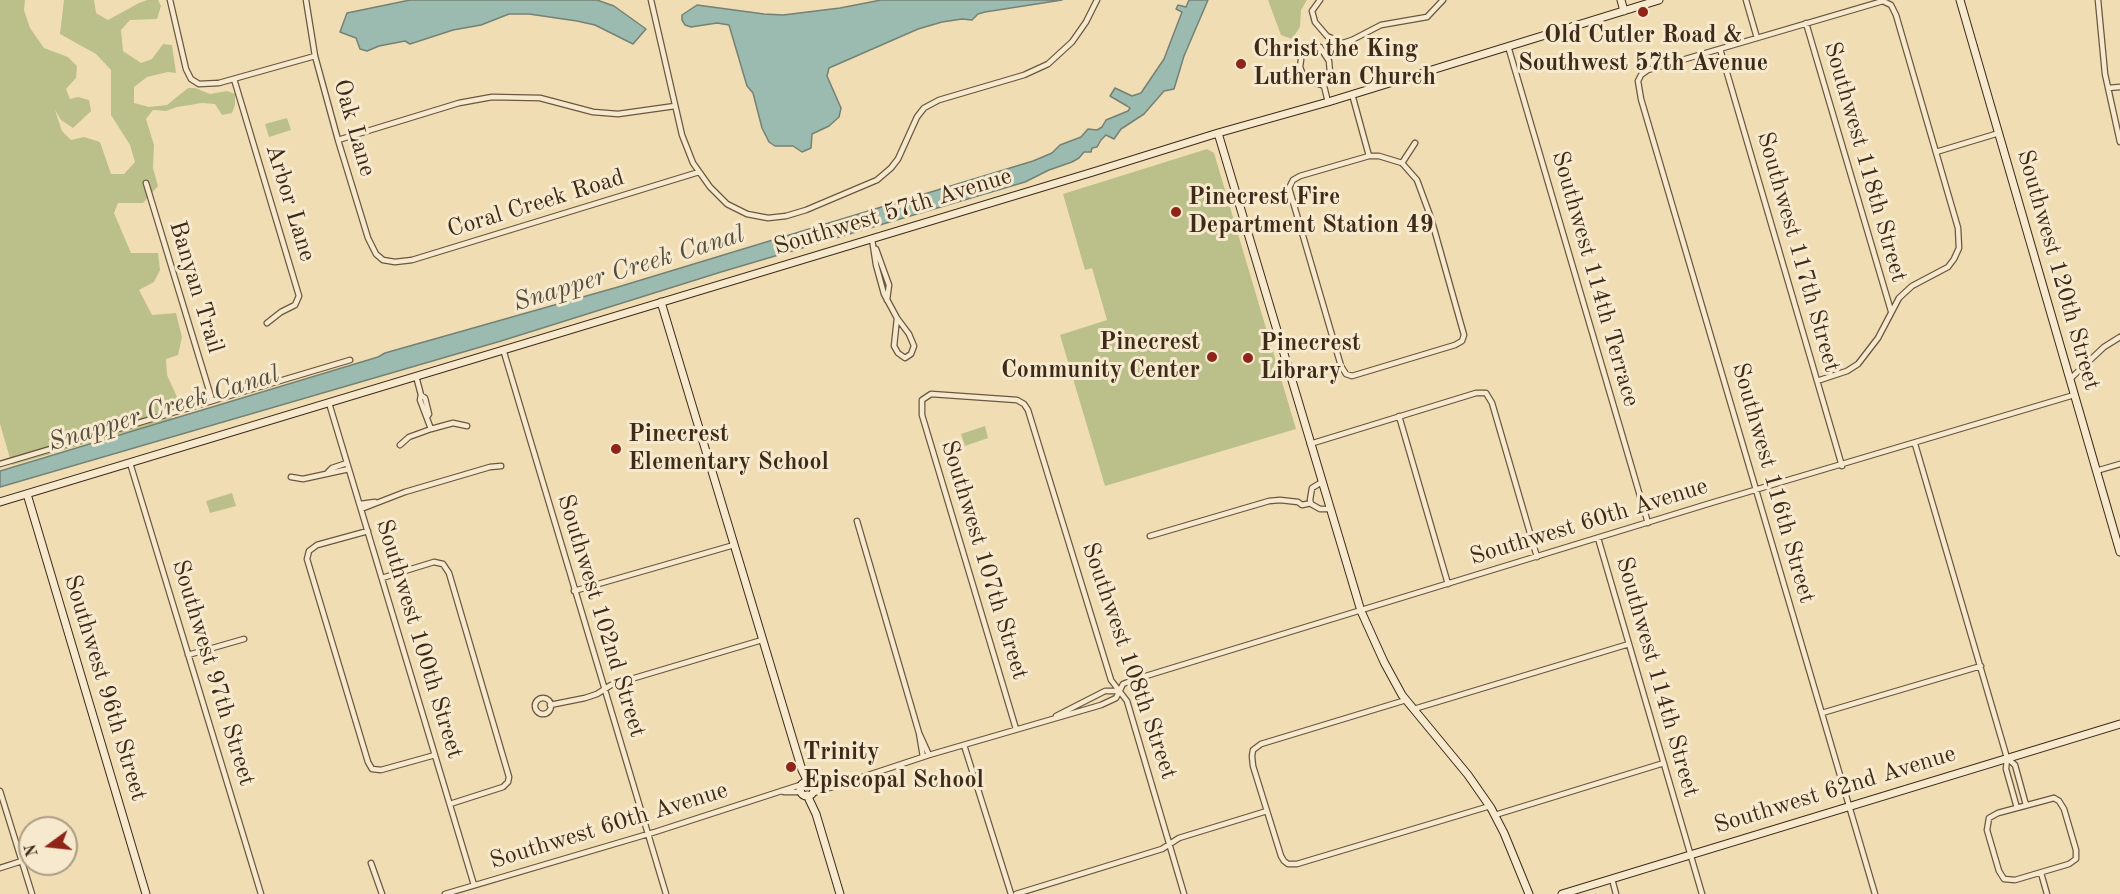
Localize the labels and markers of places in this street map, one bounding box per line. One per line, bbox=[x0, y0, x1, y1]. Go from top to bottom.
marker: Old Cutler Road & Southwest 57th Avenue bbox=[1636, 5, 1650, 19]
place label: Old Cutler Road & Southwest 57th Avenue bbox=[1518, 22, 1768, 78]
place label: Christ the King Lutheran Church bbox=[1253, 36, 1436, 92]
marker: Christ the King Lutheran Church bbox=[1234, 57, 1248, 71]
place label: Pinecrest Fire Department Station 49 bbox=[1188, 184, 1434, 240]
marker: Pinecrest Fire Department Station 49 bbox=[1169, 205, 1183, 219]
place label: Pinecrest Community Center bbox=[1001, 329, 1200, 385]
place label: Pinecrest Library bbox=[1260, 330, 1361, 386]
marker: Pinecrest Community Center bbox=[1205, 350, 1219, 364]
marker: Pinecrest Library bbox=[1241, 351, 1255, 365]
place label: Pinecrest Elementary School bbox=[628, 421, 829, 477]
marker: Pinecrest Elementary School bbox=[609, 442, 623, 456]
place label: Trinity Episcopal School bbox=[803, 739, 984, 795]
marker: Trinity Episcopal School bbox=[784, 760, 798, 774]

